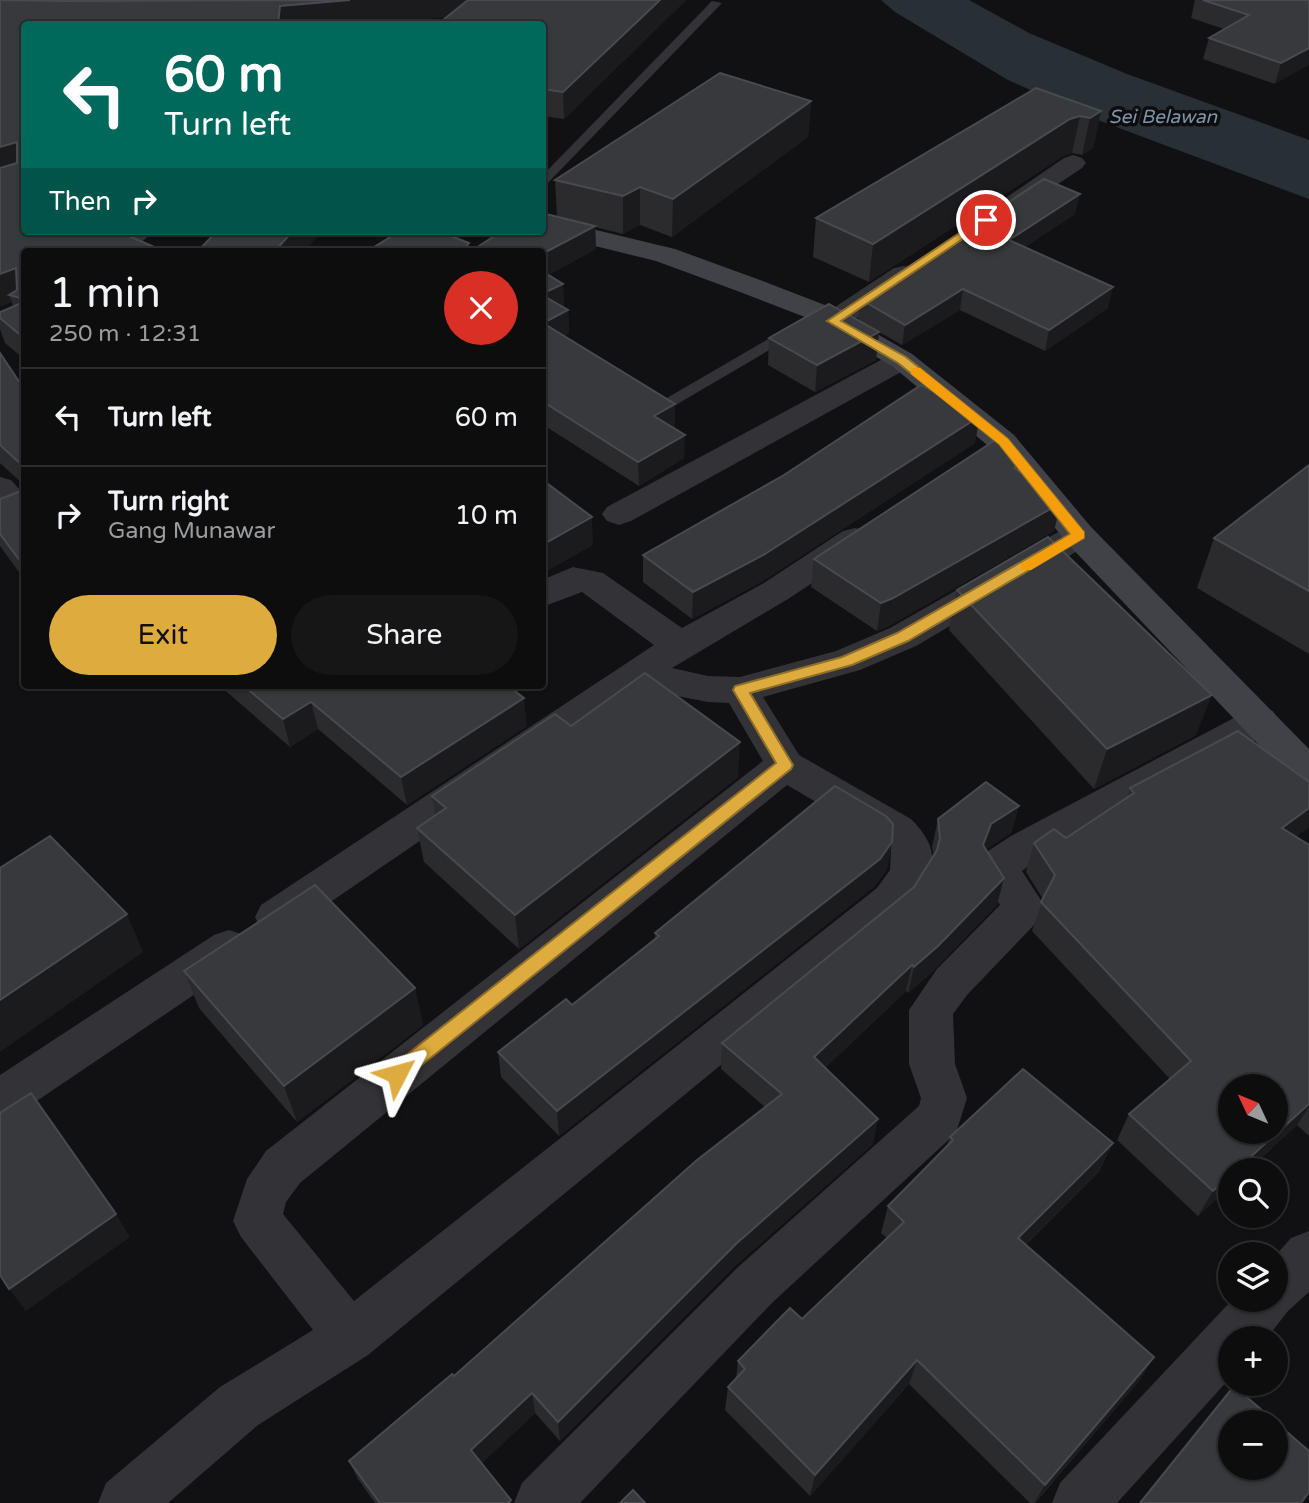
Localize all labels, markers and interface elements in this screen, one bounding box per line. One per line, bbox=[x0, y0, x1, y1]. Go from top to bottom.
text: 60 m bbox=[164, 46, 283, 105]
icon: left bbox=[49, 49, 140, 140]
text: Turn left bbox=[164, 106, 291, 144]
water label: Sei Belawan bbox=[1109, 106, 1218, 128]
icon: right bbox=[125, 182, 163, 220]
text: Then bbox=[49, 186, 111, 217]
pin bbox=[956, 190, 1016, 250]
icon: arrive bbox=[967, 201, 1005, 239]
text: 1 min bbox=[49, 268, 161, 319]
button: close bbox=[444, 271, 518, 345]
text: 250 m · 12:31 bbox=[49, 320, 201, 348]
icon: left bbox=[49, 398, 87, 436]
text: Turn left bbox=[108, 402, 211, 433]
text: 60 m bbox=[455, 402, 518, 433]
text: Turn right bbox=[108, 486, 229, 517]
icon: right bbox=[49, 496, 87, 534]
text: 10 m bbox=[455, 500, 518, 531]
text: Gang Munawar bbox=[108, 517, 275, 545]
button: Exit bbox=[49, 595, 277, 675]
button: Share bbox=[291, 595, 518, 675]
position arrow bbox=[360, 1037, 434, 1111]
north arrow bbox=[1218, 1074, 1288, 1144]
map controls bbox=[1218, 1074, 1288, 1480]
button: search bbox=[1218, 1158, 1288, 1228]
button: layers bbox=[1218, 1242, 1288, 1312]
button: + bbox=[1218, 1326, 1288, 1396]
button: − bbox=[1218, 1410, 1288, 1480]

